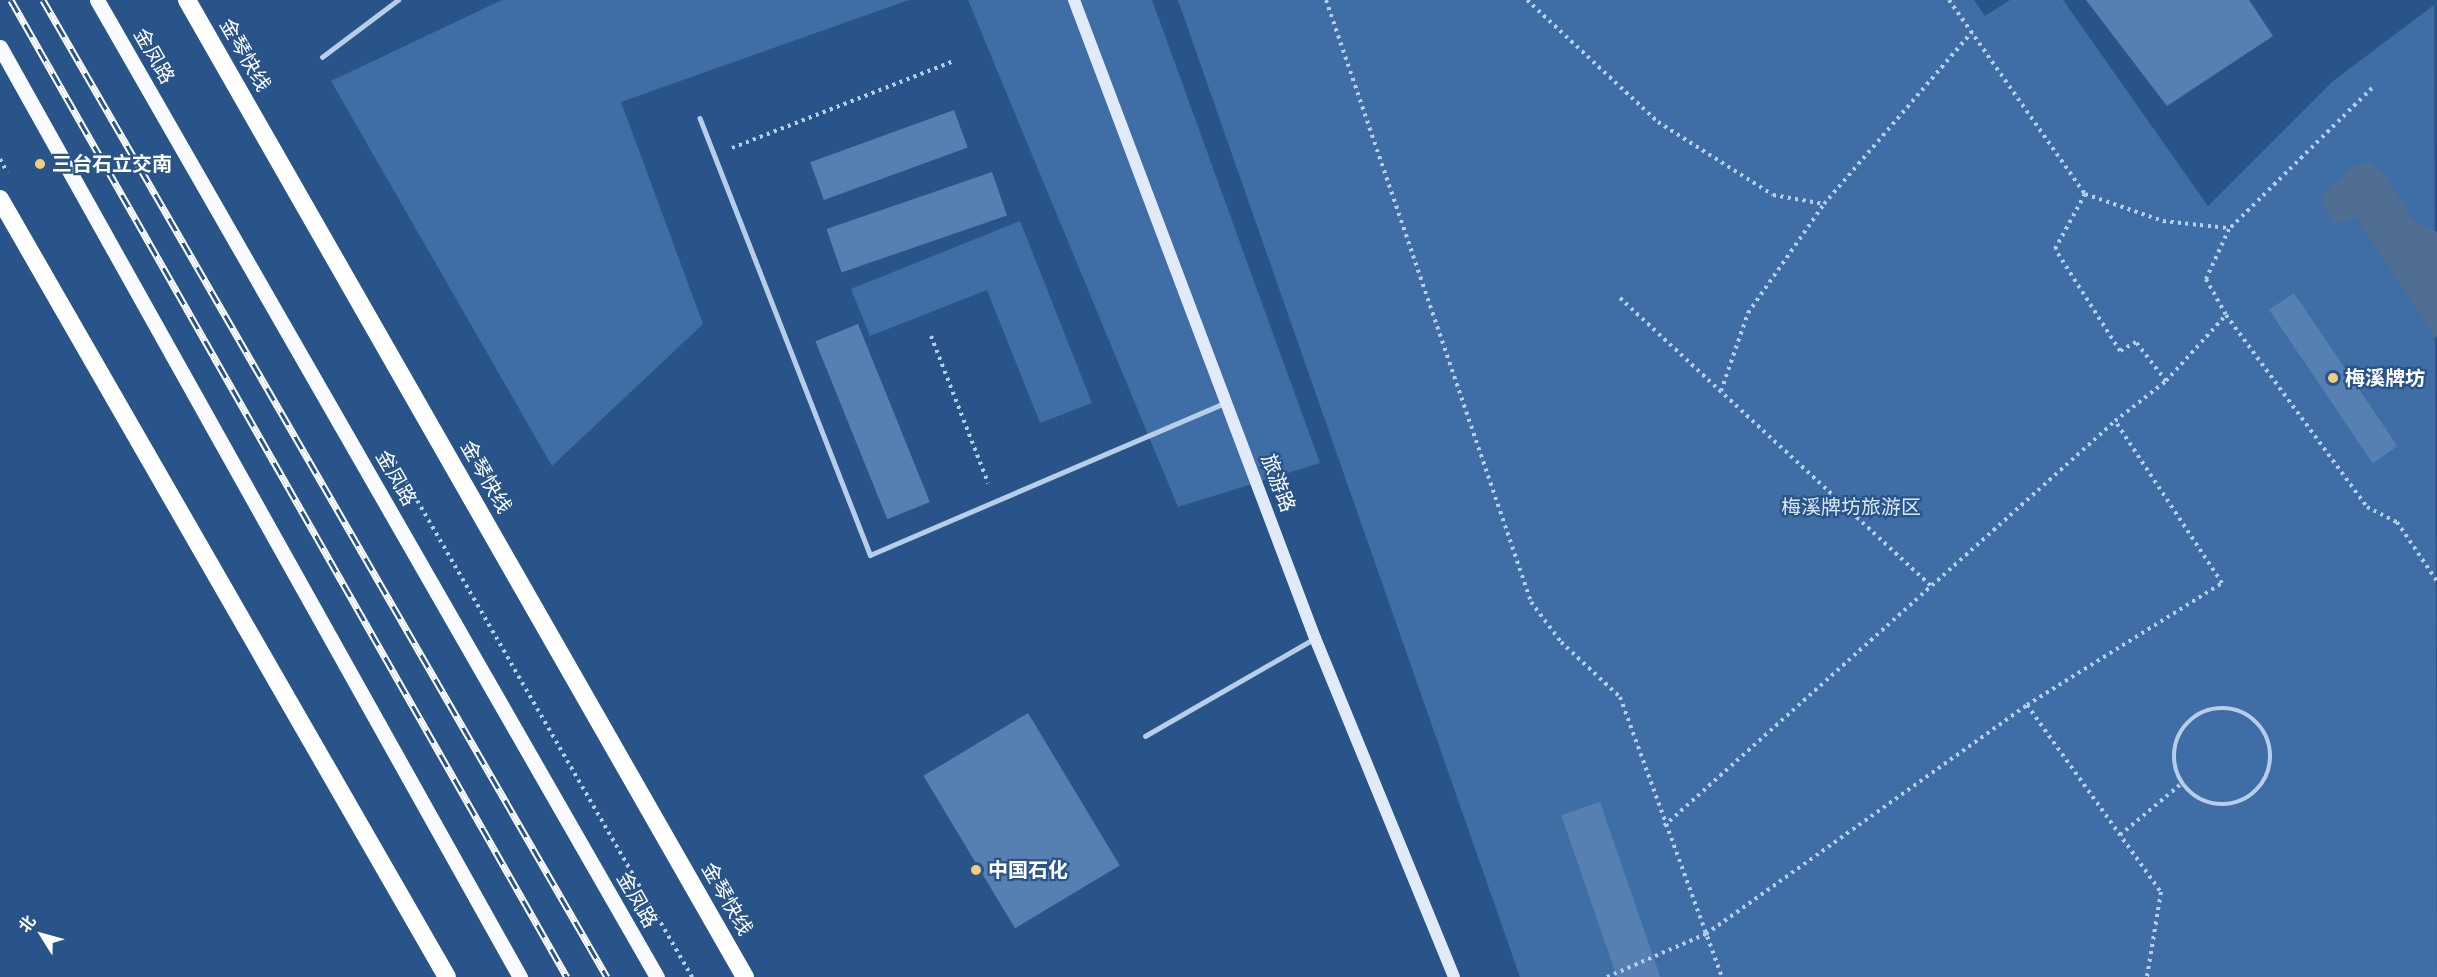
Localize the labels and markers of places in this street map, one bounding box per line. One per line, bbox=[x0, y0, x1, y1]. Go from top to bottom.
place label: 三台石立交南 bbox=[52, 152, 172, 176]
marker: 三台石立交南 bbox=[33, 157, 47, 171]
place label: 梅溪牌坊 bbox=[2345, 366, 2425, 390]
marker: 梅溪牌坊 bbox=[2326, 371, 2340, 385]
place label: 中国石化 bbox=[988, 858, 1068, 882]
marker: 中国石化 bbox=[969, 863, 983, 877]

